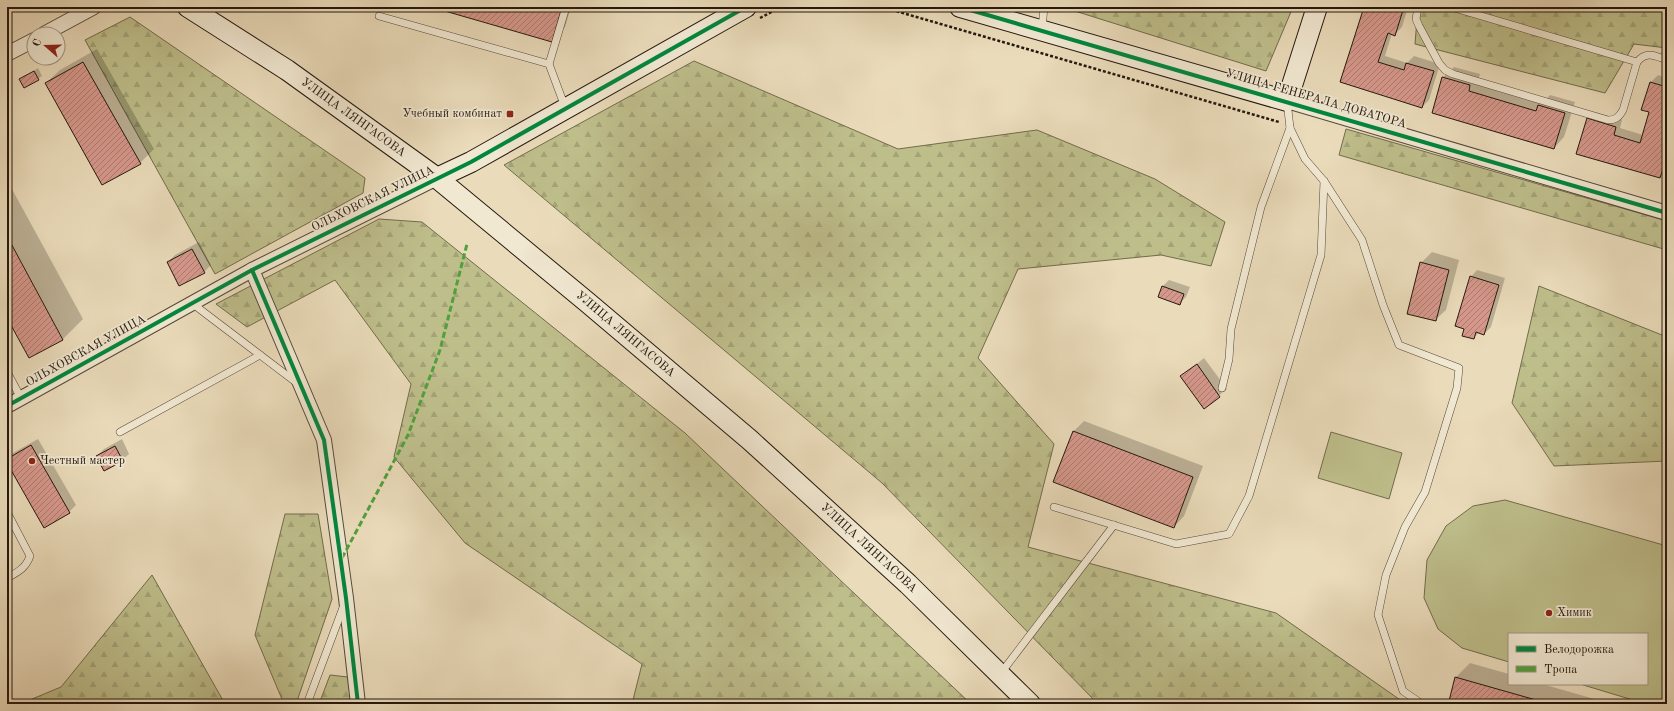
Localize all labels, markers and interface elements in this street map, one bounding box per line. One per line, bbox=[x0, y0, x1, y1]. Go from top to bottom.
north arrow bbox=[26, 26, 66, 66]
text: С bbox=[32, 38, 44, 48]
street label: УЛИЦА ГЕНЕРАЛА ДОВАТОРА bbox=[1224, 67, 1408, 131]
street label: УЛИЦА ЛЯНГАСОВА bbox=[299, 76, 408, 159]
place label: Учебный комбинат bbox=[403, 108, 502, 120]
marker: Учебный комбинат bbox=[505, 109, 515, 119]
street label: ОЛЬХОВСКАЯ УЛИЦА bbox=[310, 164, 436, 234]
street label: УЛИЦА ЛЯНГАСОВА bbox=[573, 289, 677, 380]
street label: ОЛЬХОВСКАЯ УЛИЦА bbox=[24, 313, 148, 389]
place label: Честный мастер bbox=[40, 455, 125, 467]
marker: Честный мастер bbox=[27, 456, 37, 466]
street label: УЛИЦА ЛЯНГАСОВА bbox=[818, 501, 919, 595]
place label: Химик bbox=[1557, 607, 1592, 619]
marker: Химик bbox=[1544, 608, 1554, 618]
legend bbox=[1508, 633, 1648, 685]
text: Велодорожка bbox=[1544, 644, 1614, 656]
text: Тропа bbox=[1544, 664, 1577, 676]

